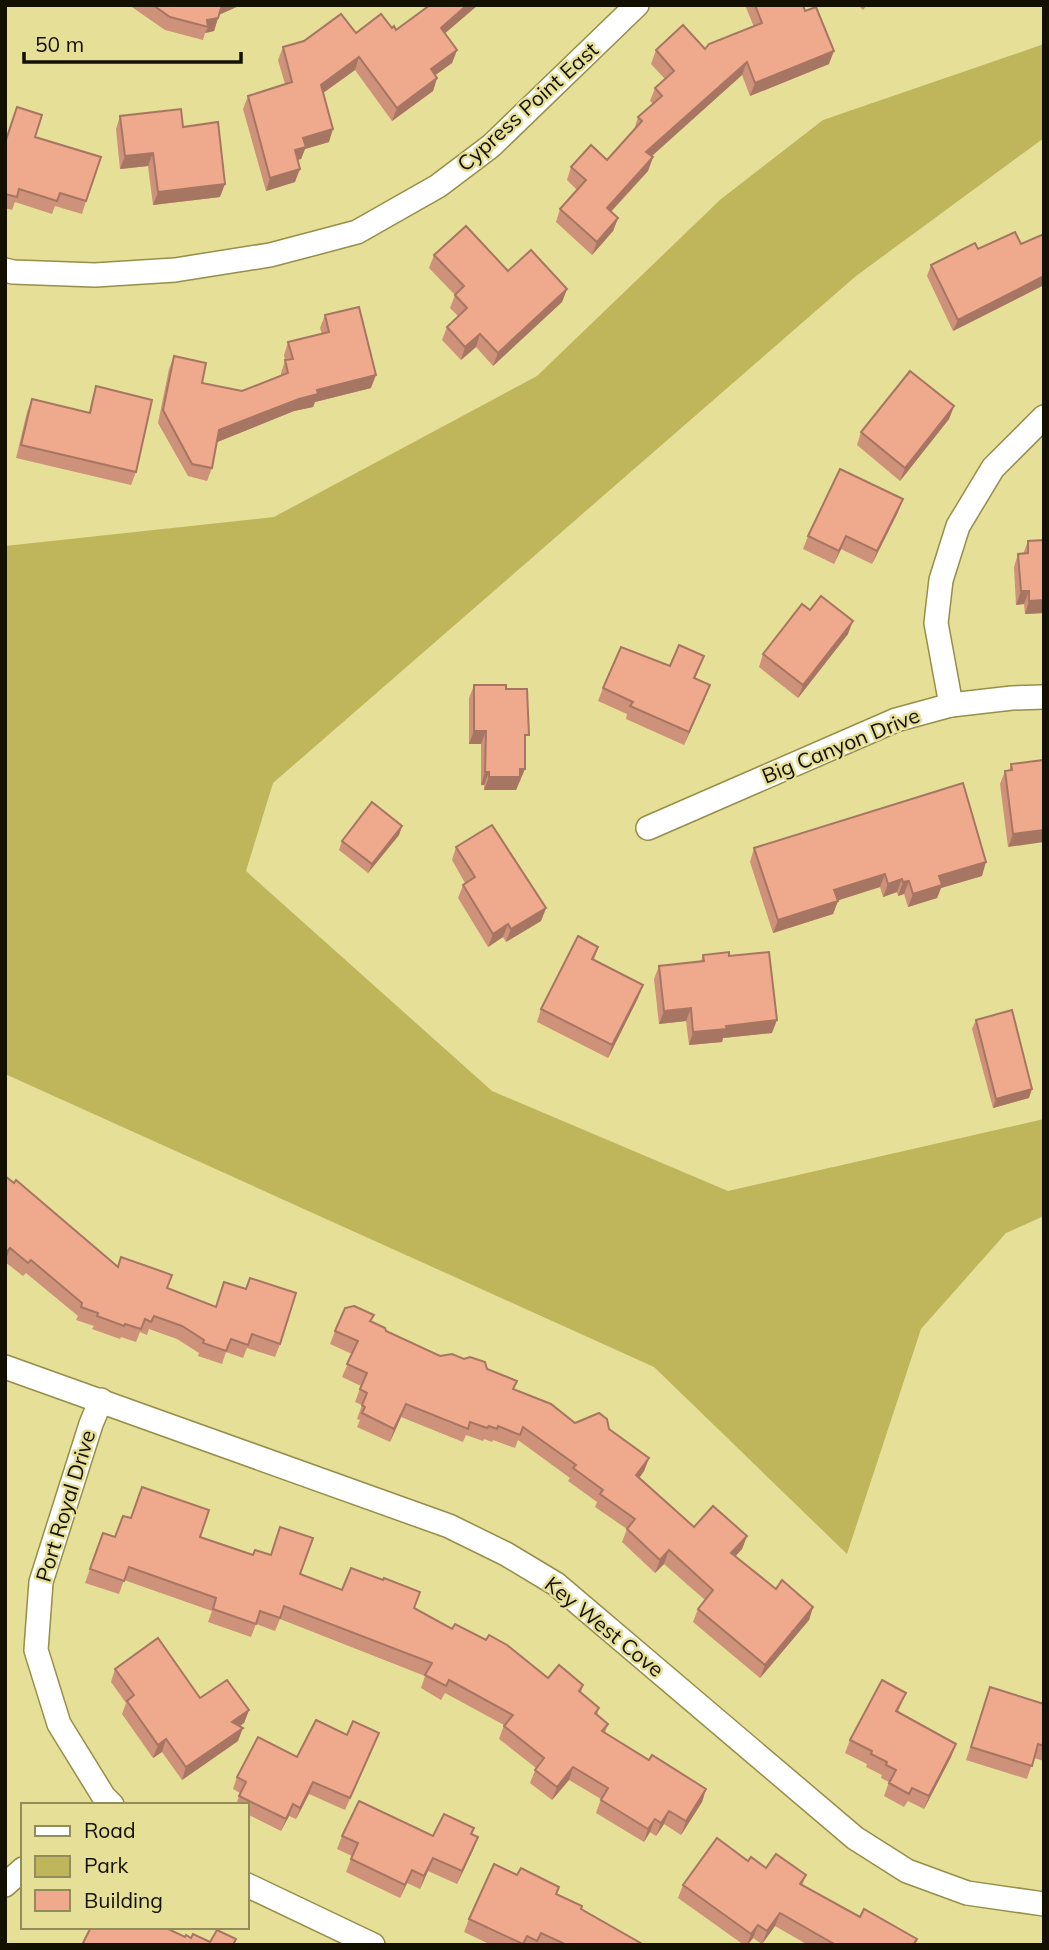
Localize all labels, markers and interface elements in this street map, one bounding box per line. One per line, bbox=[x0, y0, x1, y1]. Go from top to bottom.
scale bar bbox=[24, 21, 242, 65]
text: 50 m bbox=[35, 31, 84, 57]
street label: Cypress Point East bbox=[452, 36, 603, 176]
street label: Big Canyon Drive bbox=[758, 702, 923, 789]
street label: Port Royal Drive bbox=[30, 1427, 100, 1585]
street label: Key West Cove bbox=[540, 1570, 669, 1682]
legend bbox=[21, 1803, 248, 1929]
text: Road bbox=[84, 1817, 135, 1843]
text: Park bbox=[84, 1852, 128, 1878]
text: Building bbox=[84, 1887, 163, 1913]

